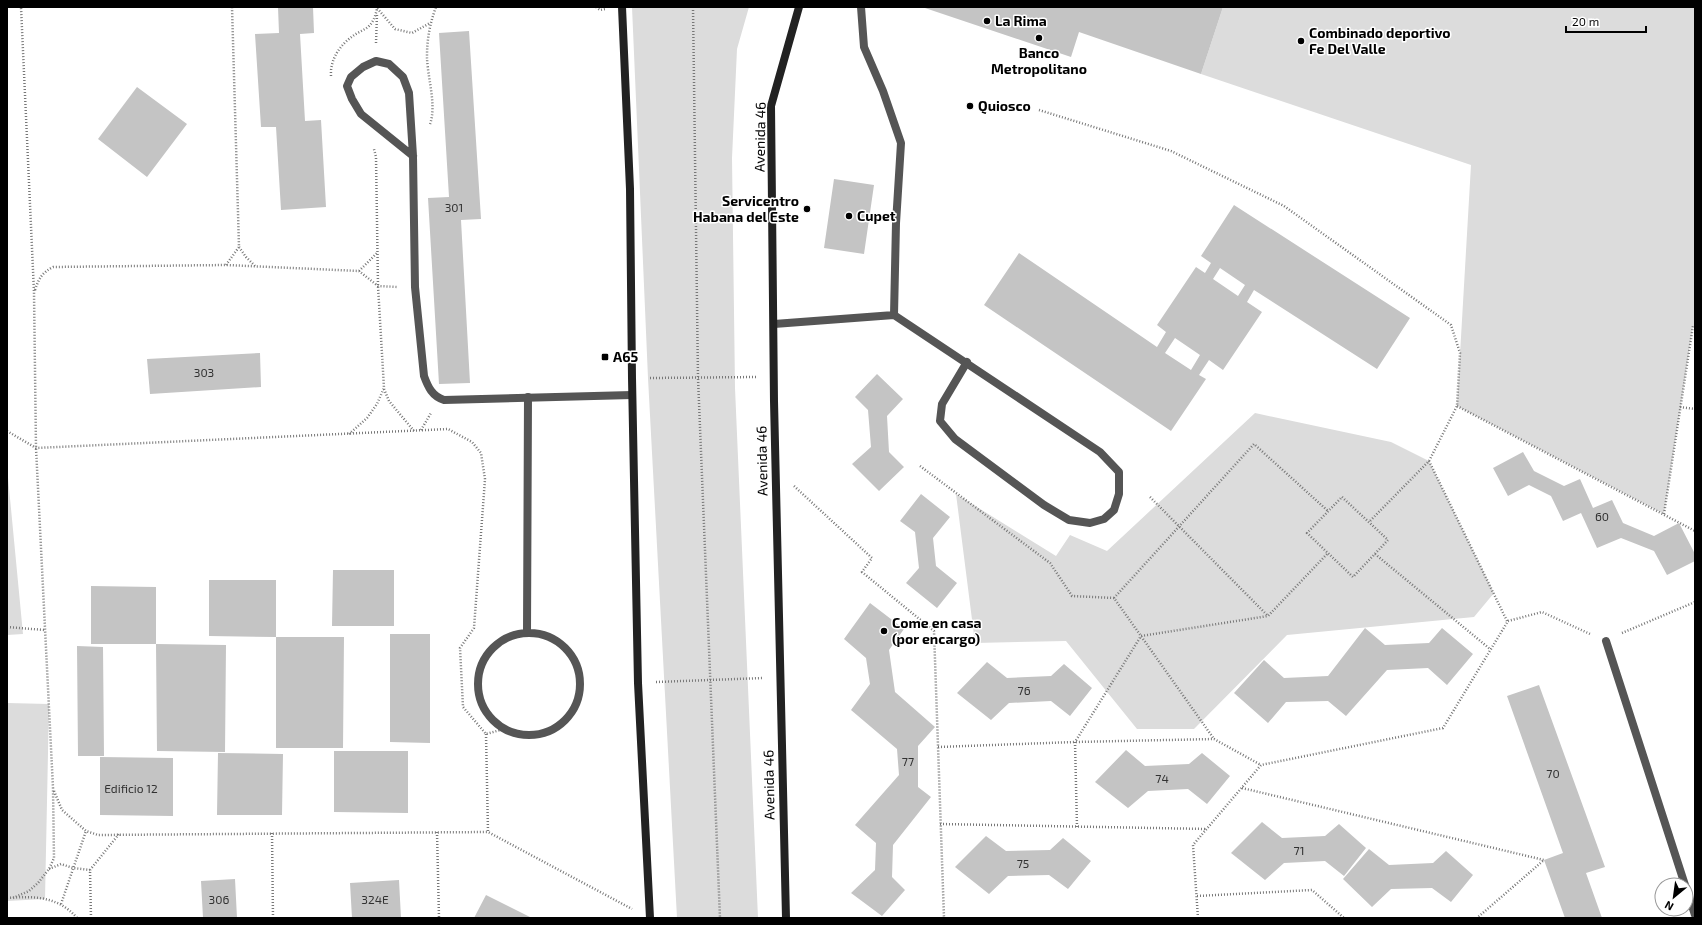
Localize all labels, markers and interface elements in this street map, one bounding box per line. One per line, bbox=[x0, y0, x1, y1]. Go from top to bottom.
scale bar bbox=[1566, 8, 1646, 34]
place label: La Rima bbox=[995, 12, 1047, 29]
text: 20 m bbox=[1572, 14, 1599, 28]
marker: La Rima bbox=[982, 16, 992, 26]
place label: Combinado deportivo Fe Del Valle bbox=[1309, 24, 1451, 57]
marker: Banco Metropolitano bbox=[1034, 33, 1044, 43]
marker: Combinado deportivo Fe Del Valle bbox=[1296, 36, 1306, 46]
place label: Banco Metropolitano bbox=[991, 44, 1087, 77]
place label: Quiosco bbox=[978, 97, 1031, 115]
marker: Quiosco bbox=[965, 101, 975, 111]
street label: Avenida 46 bbox=[750, 102, 769, 172]
place label: Servicentro Habana del Este bbox=[693, 192, 799, 225]
house number: 301 bbox=[445, 200, 463, 214]
marker: Servicentro Habana del Este bbox=[802, 204, 812, 214]
place label: Cupet bbox=[857, 207, 896, 224]
marker: Cupet bbox=[844, 211, 854, 221]
place label: A65 bbox=[613, 348, 638, 365]
marker: A65 bbox=[600, 352, 610, 362]
house number: 303 bbox=[194, 365, 214, 379]
street label: Avenida 46 bbox=[752, 426, 771, 496]
house number: 60 bbox=[1595, 509, 1609, 523]
place label: Come en casa (por encargo) bbox=[892, 614, 982, 647]
marker: Come en casa (por encargo) bbox=[879, 626, 889, 636]
house number: 76 bbox=[1017, 683, 1031, 697]
street label: Avenida 46 bbox=[759, 750, 778, 820]
house number: 77 bbox=[902, 754, 914, 768]
house number: 70 bbox=[1546, 766, 1560, 780]
house number: 74 bbox=[1155, 771, 1169, 785]
house number: Edificio 12 bbox=[104, 781, 158, 795]
house number: 71 bbox=[1294, 843, 1304, 857]
house number: 75 bbox=[1017, 856, 1029, 870]
north arrow bbox=[1654, 877, 1694, 917]
house number: 306 bbox=[209, 892, 230, 906]
house number: 324E bbox=[361, 892, 389, 906]
text: N bbox=[1662, 899, 1676, 914]

